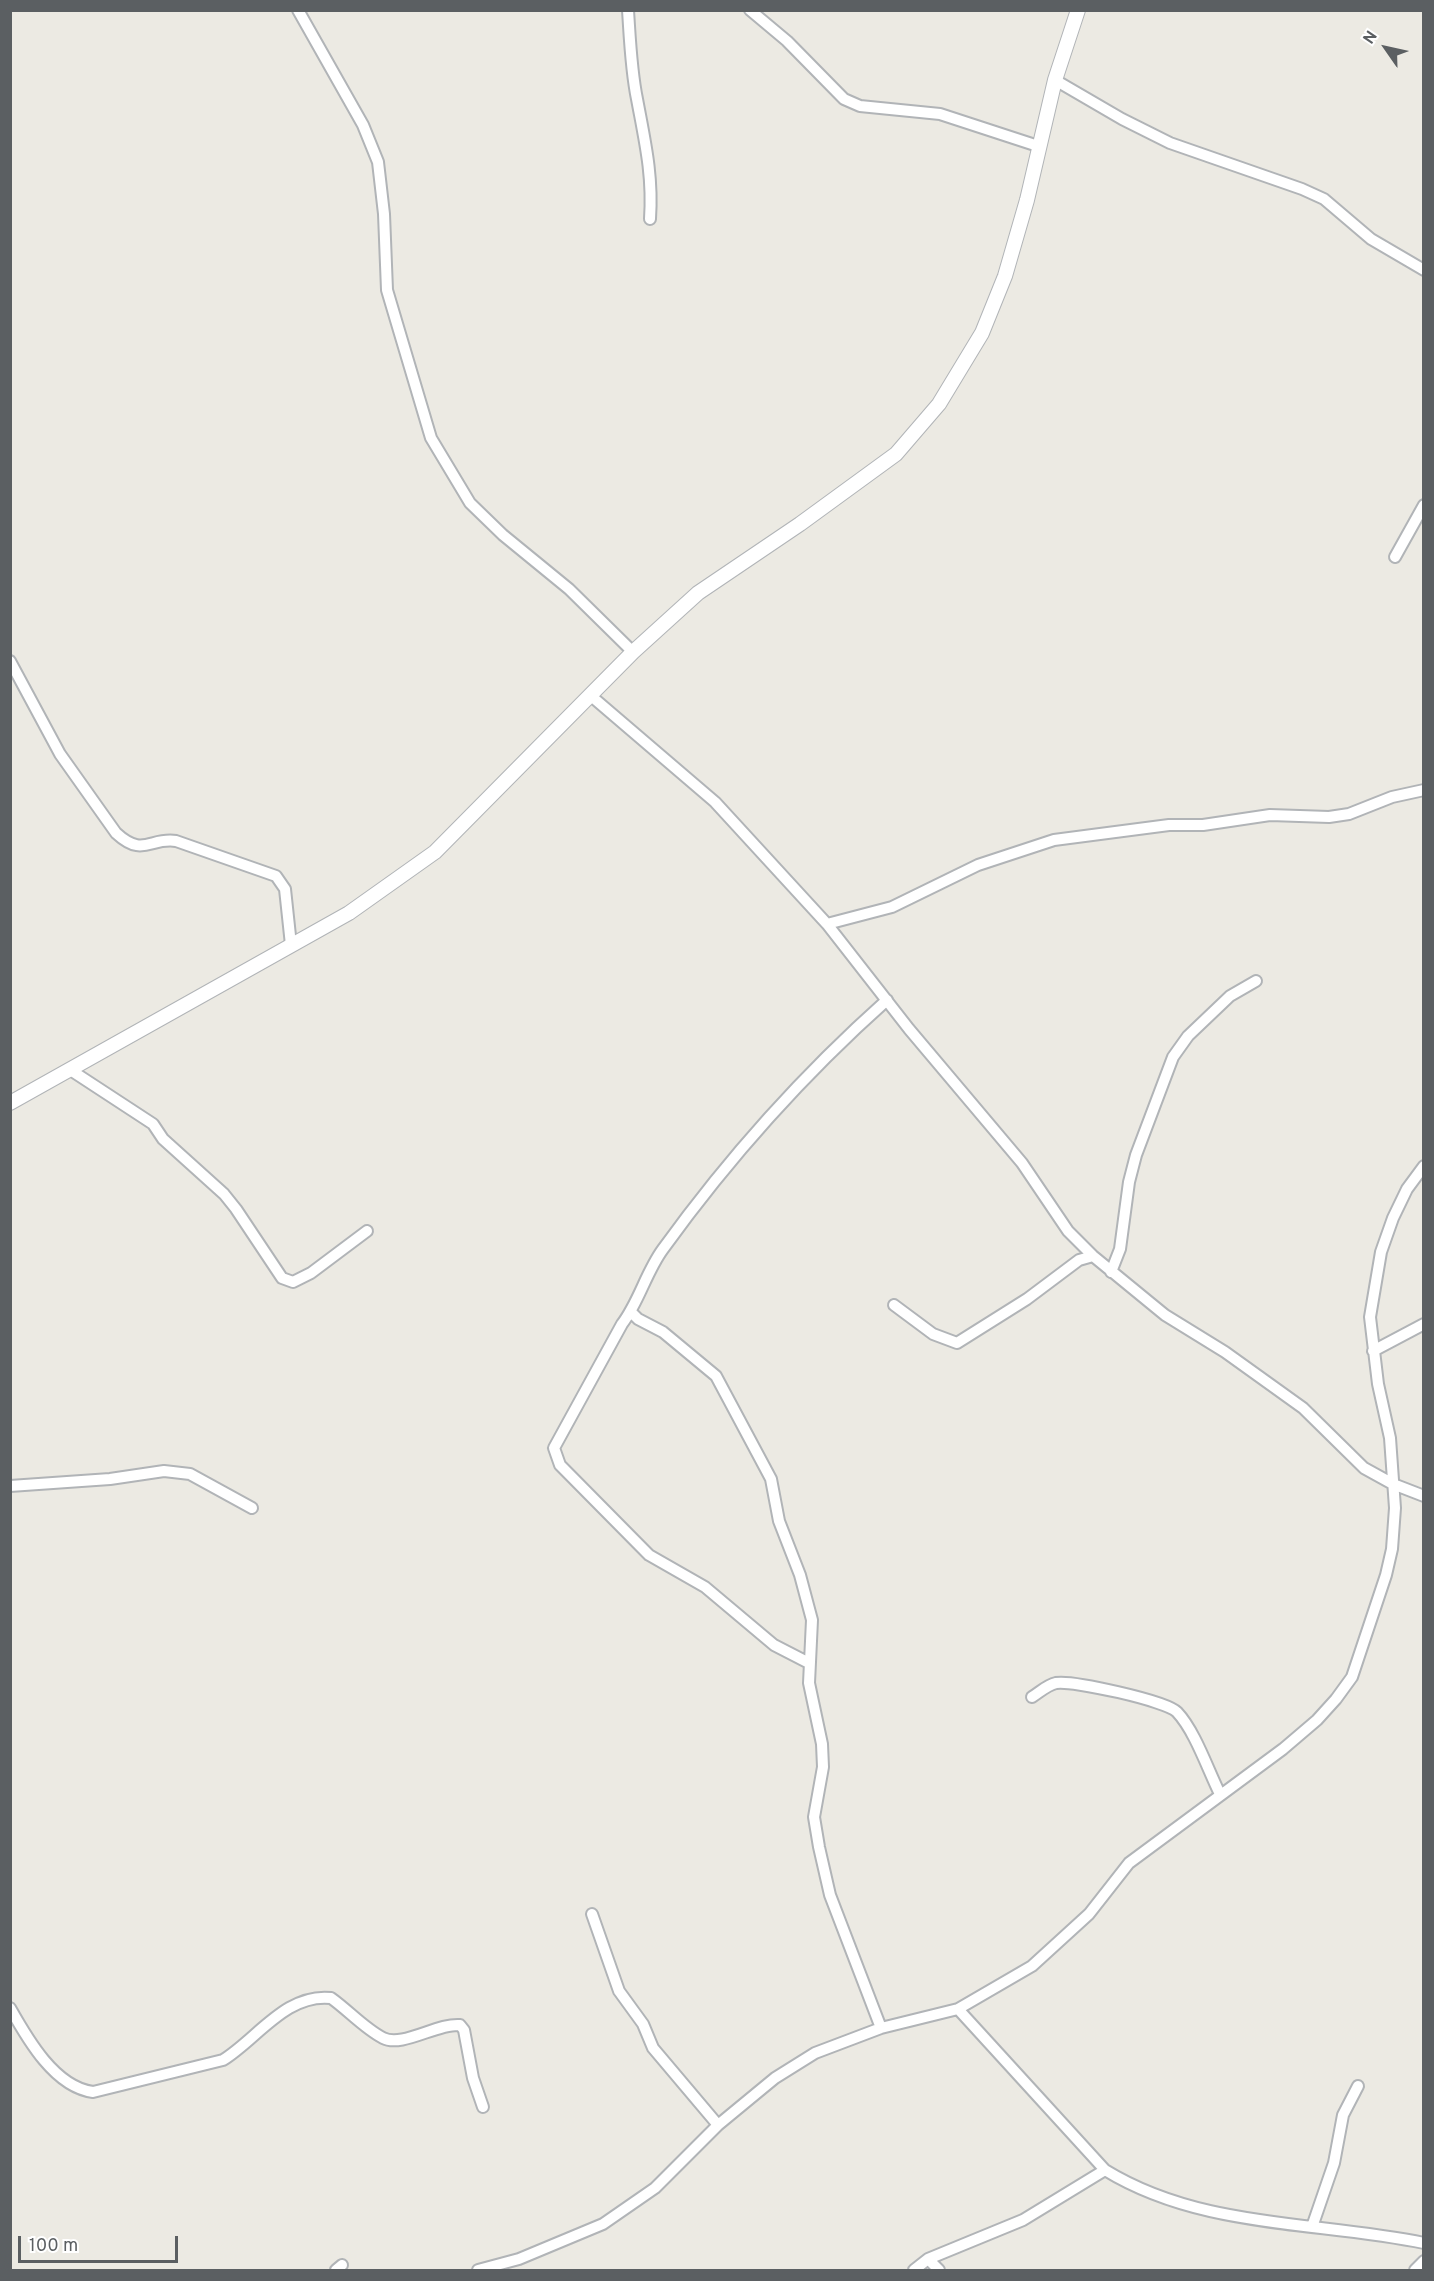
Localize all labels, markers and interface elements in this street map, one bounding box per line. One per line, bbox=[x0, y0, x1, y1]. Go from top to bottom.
north arrow bbox=[1356, 18, 1416, 78]
text: N bbox=[1360, 28, 1383, 48]
scale bar bbox=[21, 2224, 182, 2262]
text: 100 m bbox=[29, 2235, 78, 2258]

